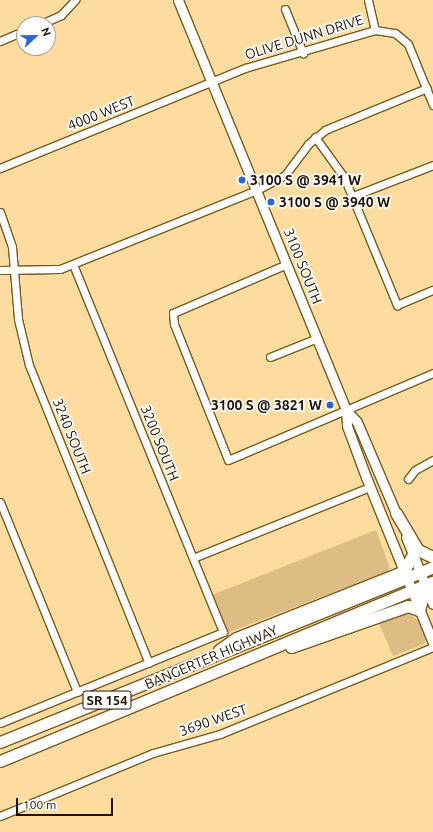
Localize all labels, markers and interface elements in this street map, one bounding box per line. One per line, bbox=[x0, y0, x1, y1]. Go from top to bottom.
street label: OLIVE DUNN DRIVE bbox=[243, 11, 365, 63]
north arrow bbox=[16, 16, 56, 56]
text: N bbox=[39, 26, 53, 38]
street label: 4000 WEST bbox=[65, 92, 137, 134]
place label: 3100 S @ 3941 W bbox=[250, 172, 361, 188]
marker: 3100 S @ 3941 W bbox=[237, 175, 247, 185]
place label: 3100 S @ 3940 W bbox=[279, 194, 390, 210]
marker: 3100 S @ 3940 W bbox=[266, 197, 276, 207]
street label: 3100 SOUTH bbox=[280, 226, 326, 306]
street label: 3240 SOUTH bbox=[49, 396, 95, 476]
place label: 3100 S @ 3821 W bbox=[211, 397, 322, 413]
marker: 3100 S @ 3821 W bbox=[325, 400, 335, 410]
street label: 3200 SOUTH bbox=[137, 403, 183, 483]
street label: BANGERTER HIGHWAY bbox=[142, 621, 280, 693]
road number: SR 154 bbox=[82, 689, 132, 711]
street label: 3690 WEST bbox=[177, 701, 249, 739]
scale bar bbox=[18, 790, 115, 816]
text: 100 m bbox=[23, 798, 56, 811]

